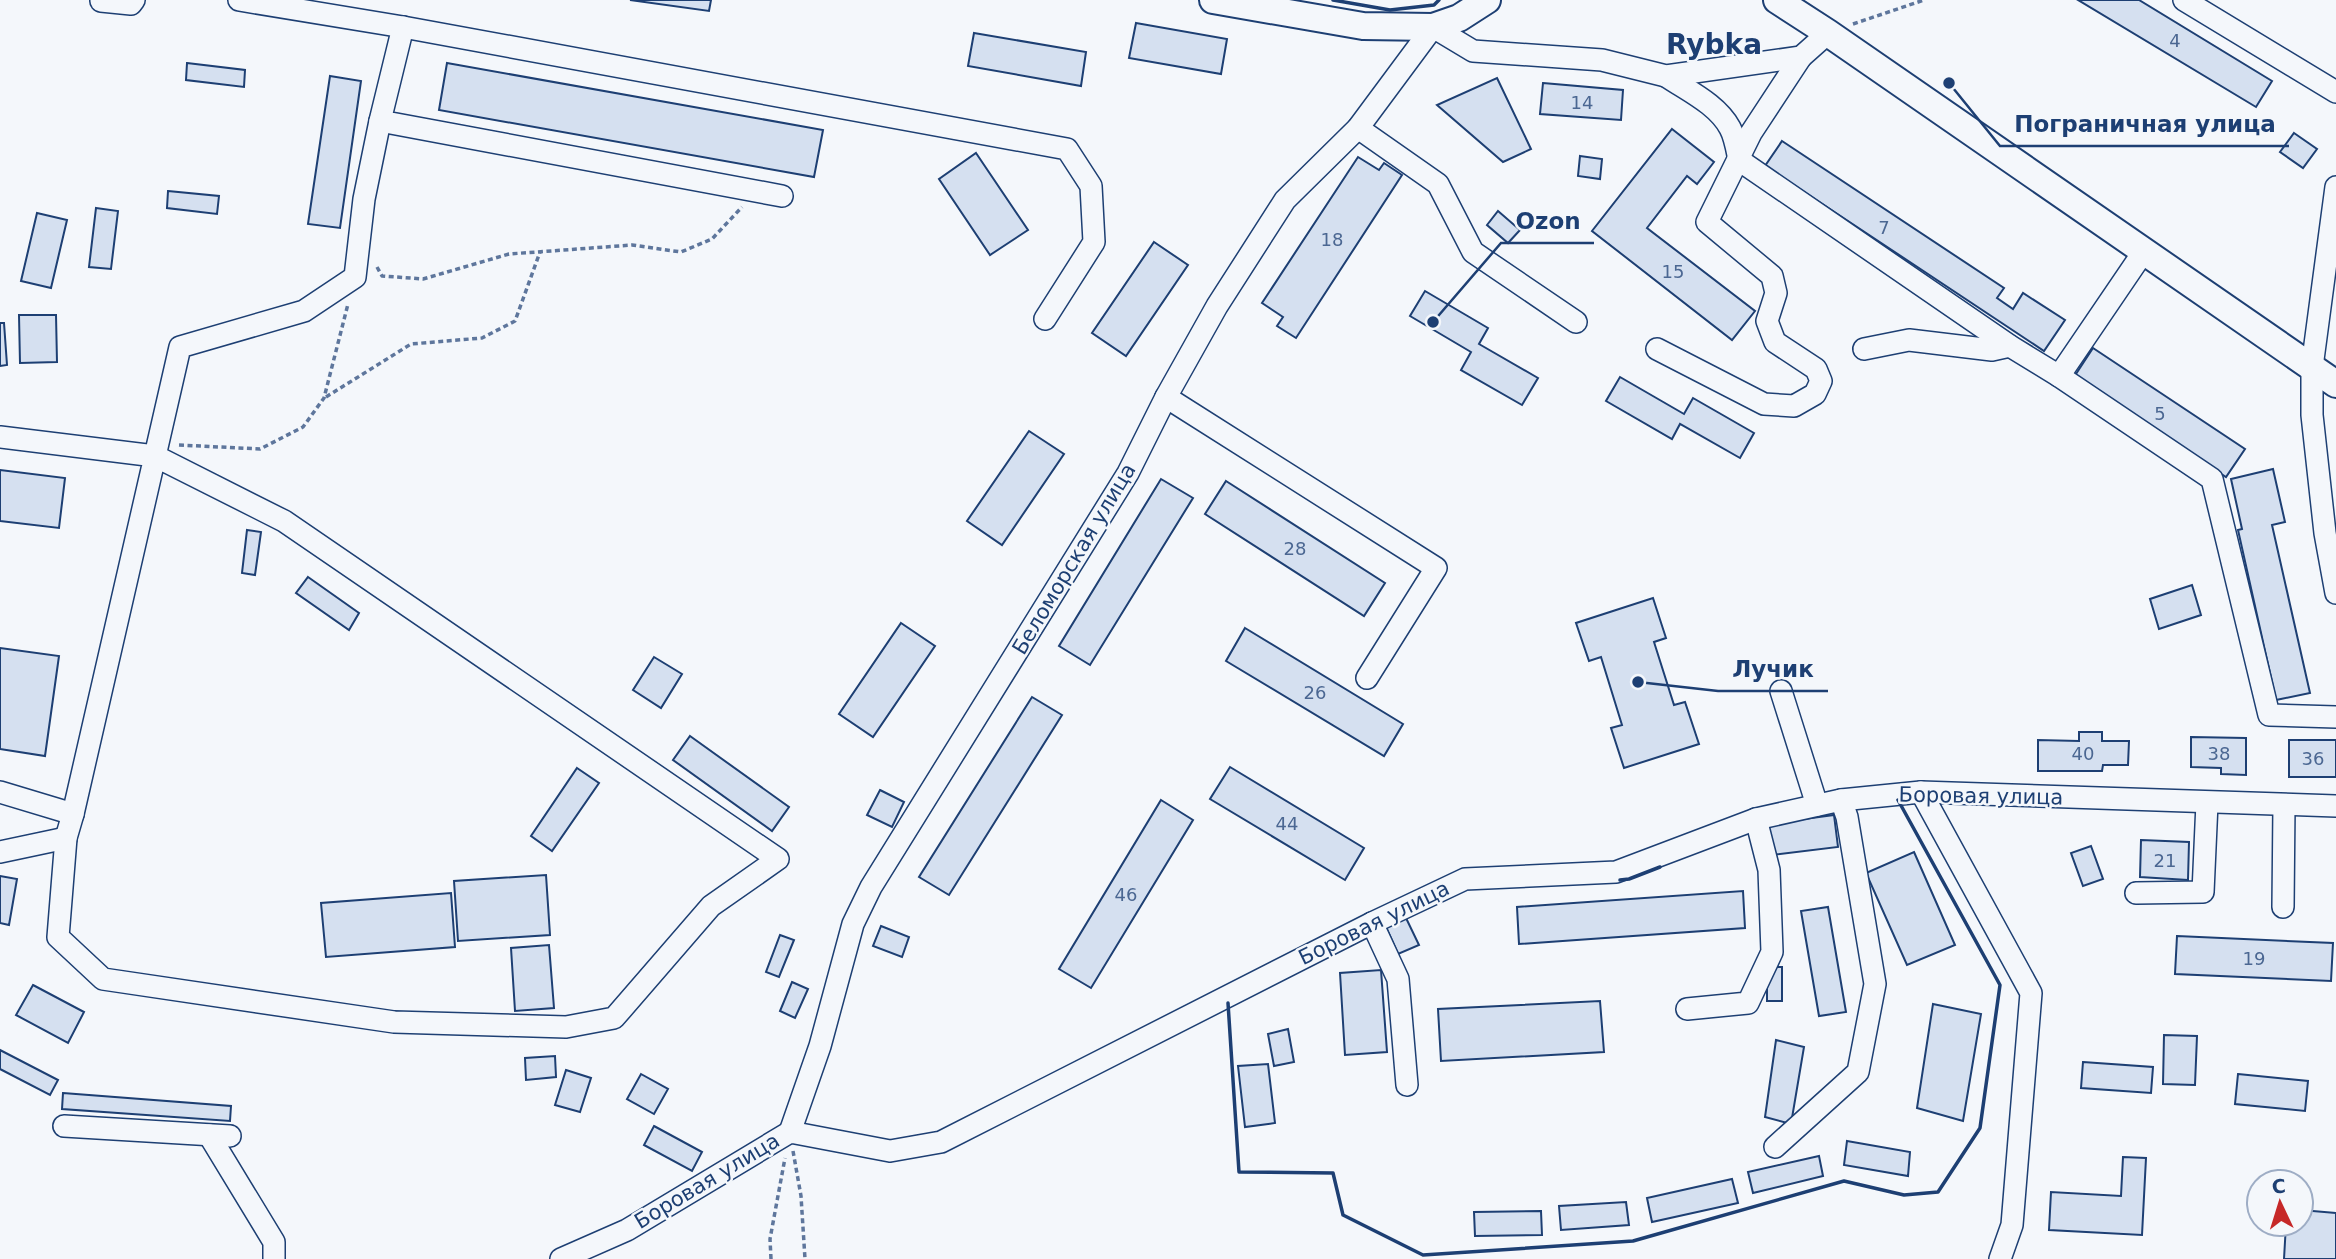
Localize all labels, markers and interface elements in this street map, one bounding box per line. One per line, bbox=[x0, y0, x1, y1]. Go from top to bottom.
district label: Rybka bbox=[1666, 28, 1762, 61]
house number: 4 bbox=[2169, 30, 2181, 51]
house number: 14 bbox=[1571, 92, 1593, 113]
callout: Пограничная улица bbox=[2000, 102, 2289, 146]
text: Пограничная улица bbox=[2014, 111, 2276, 137]
callout: Ozon bbox=[1501, 199, 1594, 243]
text: Ozon bbox=[1515, 208, 1581, 234]
house number: 7 bbox=[1878, 217, 1890, 238]
house number: 18 bbox=[1321, 229, 1343, 250]
house number: 15 bbox=[1662, 261, 1684, 282]
house number: 5 bbox=[2154, 403, 2166, 424]
street label: Беломорская улица bbox=[1007, 459, 1141, 659]
house number: 28 bbox=[1284, 538, 1306, 559]
callout: Лучик bbox=[1718, 647, 1828, 691]
text: Лучик bbox=[1732, 656, 1814, 682]
house number: 26 bbox=[1304, 682, 1326, 703]
house number: 40 bbox=[2072, 743, 2094, 764]
house number: 38 bbox=[2208, 743, 2230, 764]
house number: 36 bbox=[2302, 748, 2324, 769]
street label: Боровая улица bbox=[1898, 783, 2064, 809]
house number: 44 bbox=[1276, 813, 1298, 834]
house number: 21 bbox=[2154, 850, 2176, 871]
street label: Боровая улица bbox=[1295, 876, 1453, 970]
house number: 46 bbox=[1115, 884, 1137, 905]
house number: 19 bbox=[2243, 948, 2265, 969]
street label: Боровая улица bbox=[630, 1128, 784, 1234]
north arrow bbox=[2245, 1168, 2315, 1238]
text: С bbox=[2271, 1175, 2287, 1198]

